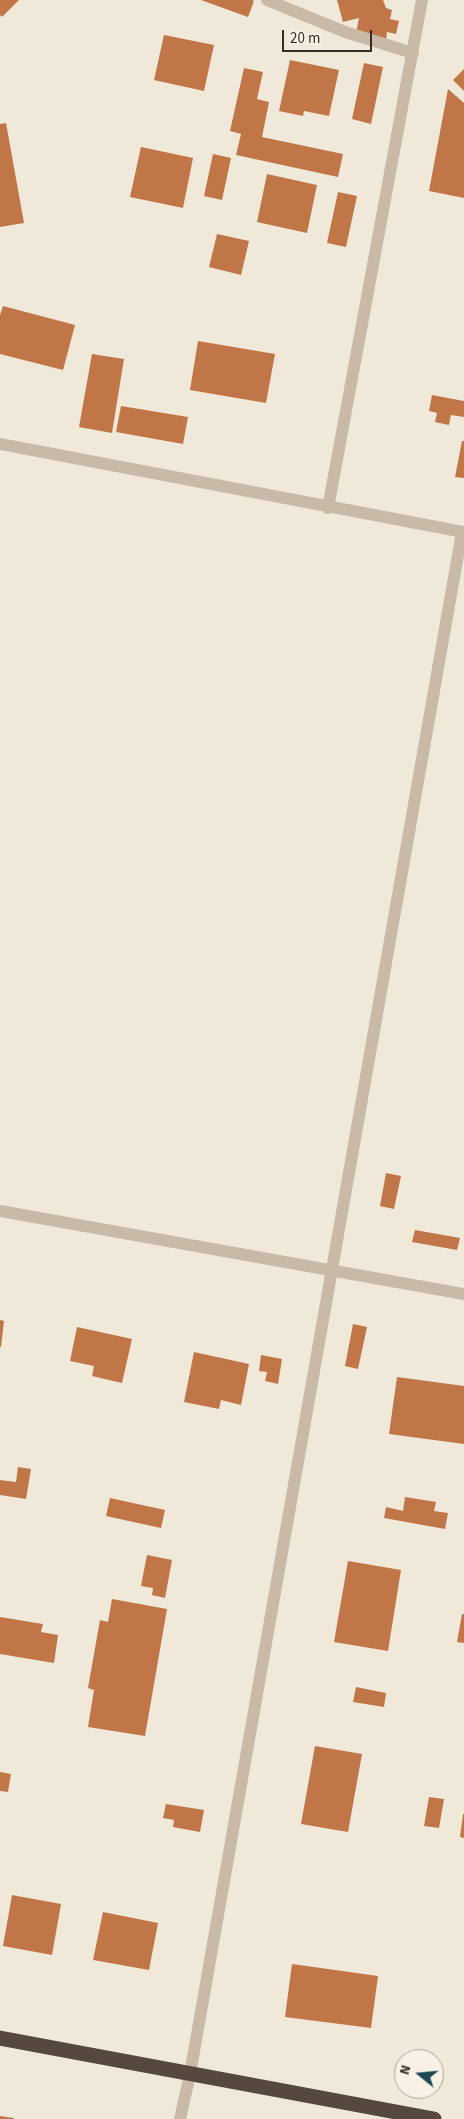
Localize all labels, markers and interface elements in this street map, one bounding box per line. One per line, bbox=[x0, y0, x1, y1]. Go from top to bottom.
scale bar bbox=[284, 20, 374, 52]
text: 20 m bbox=[290, 28, 320, 49]
north arrow bbox=[394, 2049, 444, 2099]
text: N bbox=[395, 2063, 417, 2077]

